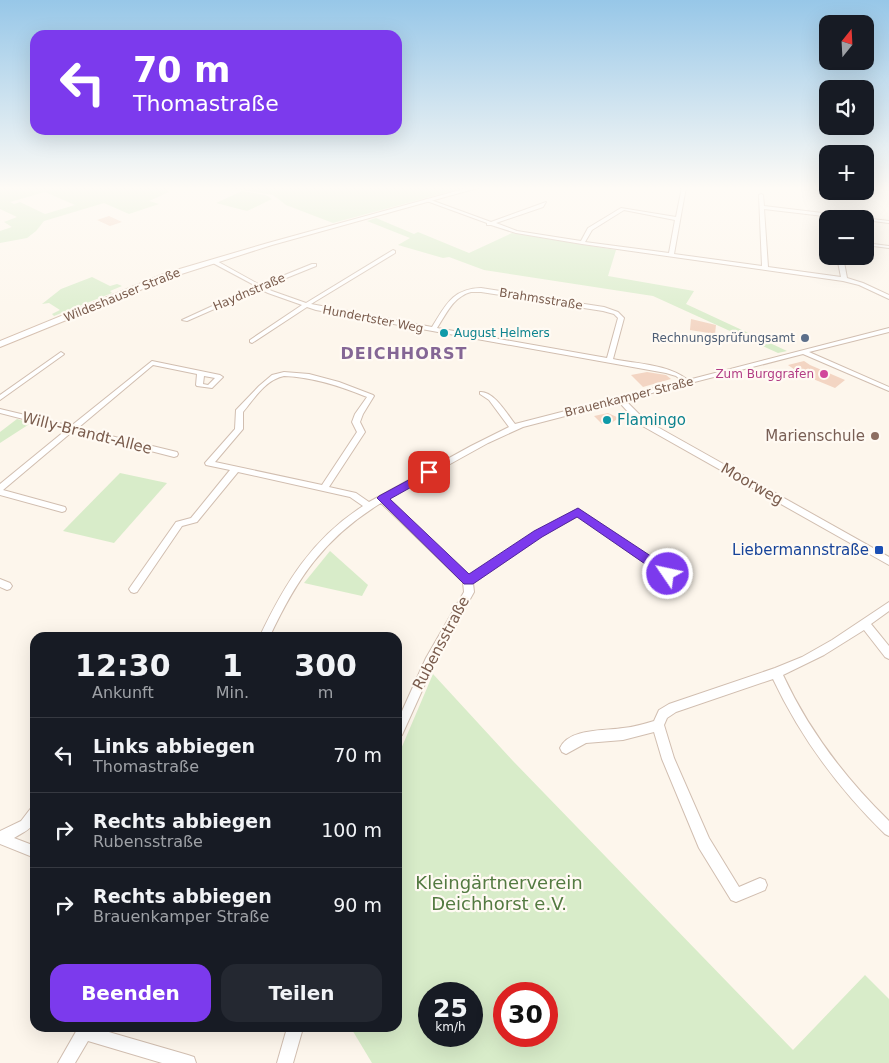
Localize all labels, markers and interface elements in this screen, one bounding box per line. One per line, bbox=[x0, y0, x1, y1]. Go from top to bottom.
north arrow bbox=[819, 15, 874, 70]
map controls bbox=[819, 15, 874, 265]
icon: left bbox=[50, 50, 115, 115]
text: 70 m bbox=[133, 50, 230, 90]
button: sound bbox=[819, 80, 874, 135]
text: Thomastraße bbox=[133, 91, 279, 116]
button: + bbox=[819, 145, 874, 200]
button: − bbox=[819, 210, 874, 265]
street label: Wildeshauser Straße bbox=[62, 265, 182, 325]
street label: Haydnstraße bbox=[211, 271, 287, 313]
street label: Brahmsstraße bbox=[498, 285, 584, 313]
street label: Hundertster Weg bbox=[322, 302, 424, 336]
place label: August Helmers bbox=[454, 326, 550, 340]
marker: August Helmers bbox=[438, 327, 450, 339]
place label: Rechnungsprüfungsamt bbox=[652, 331, 795, 345]
marker: Rechnungsprüfungsamt bbox=[799, 332, 811, 344]
district label: DEICHHORST bbox=[340, 344, 468, 363]
place label: Zum Burggrafen bbox=[715, 367, 814, 381]
marker: Zum Burggrafen bbox=[818, 368, 830, 380]
street label: Brauenkamper Straße bbox=[563, 374, 695, 420]
street label: Willy-Brandt-Allee bbox=[20, 408, 154, 458]
place label: Flamingo bbox=[617, 411, 686, 429]
marker: Flamingo bbox=[601, 414, 613, 426]
place label: Marienschule bbox=[765, 427, 865, 445]
marker: Marienschule bbox=[869, 430, 881, 442]
pin bbox=[408, 451, 450, 493]
icon: arrive bbox=[415, 458, 443, 486]
street label: Moorweg bbox=[718, 459, 786, 509]
place label: Liebermannstraße bbox=[732, 541, 869, 559]
marker: Liebermannstraße bbox=[873, 544, 885, 556]
position arrow bbox=[641, 547, 693, 599]
street label: Rubensstraße bbox=[409, 593, 473, 693]
text: 12:30 bbox=[75, 648, 171, 683]
text: 1 bbox=[222, 648, 243, 683]
text: 300 bbox=[294, 648, 357, 683]
text: Ankunft bbox=[92, 683, 154, 702]
text: Min. bbox=[216, 683, 249, 702]
text: m bbox=[318, 683, 333, 702]
text: Links abbiegen bbox=[93, 735, 255, 757]
icon: left bbox=[50, 741, 78, 769]
text: 70 m bbox=[333, 744, 382, 766]
text: Thomastraße bbox=[93, 757, 199, 776]
text: Rechts abbiegen bbox=[93, 810, 272, 832]
icon: right bbox=[50, 816, 78, 844]
text: 100 m bbox=[321, 819, 382, 841]
text: Rubensstraße bbox=[93, 832, 203, 851]
park label: Kleingärtnerverein Deichhorst e.V. bbox=[415, 872, 583, 914]
text: Rechts abbiegen bbox=[93, 885, 272, 907]
icon: right bbox=[50, 891, 78, 919]
text: 90 m bbox=[333, 894, 382, 916]
text: Brauenkamper Straße bbox=[93, 907, 269, 926]
button: Beenden bbox=[50, 964, 211, 1022]
button: Teilen bbox=[221, 964, 382, 1022]
speed limit sign: 30 bbox=[493, 982, 558, 1047]
text: 25 bbox=[433, 994, 468, 1023]
text: km/h bbox=[435, 1020, 466, 1034]

